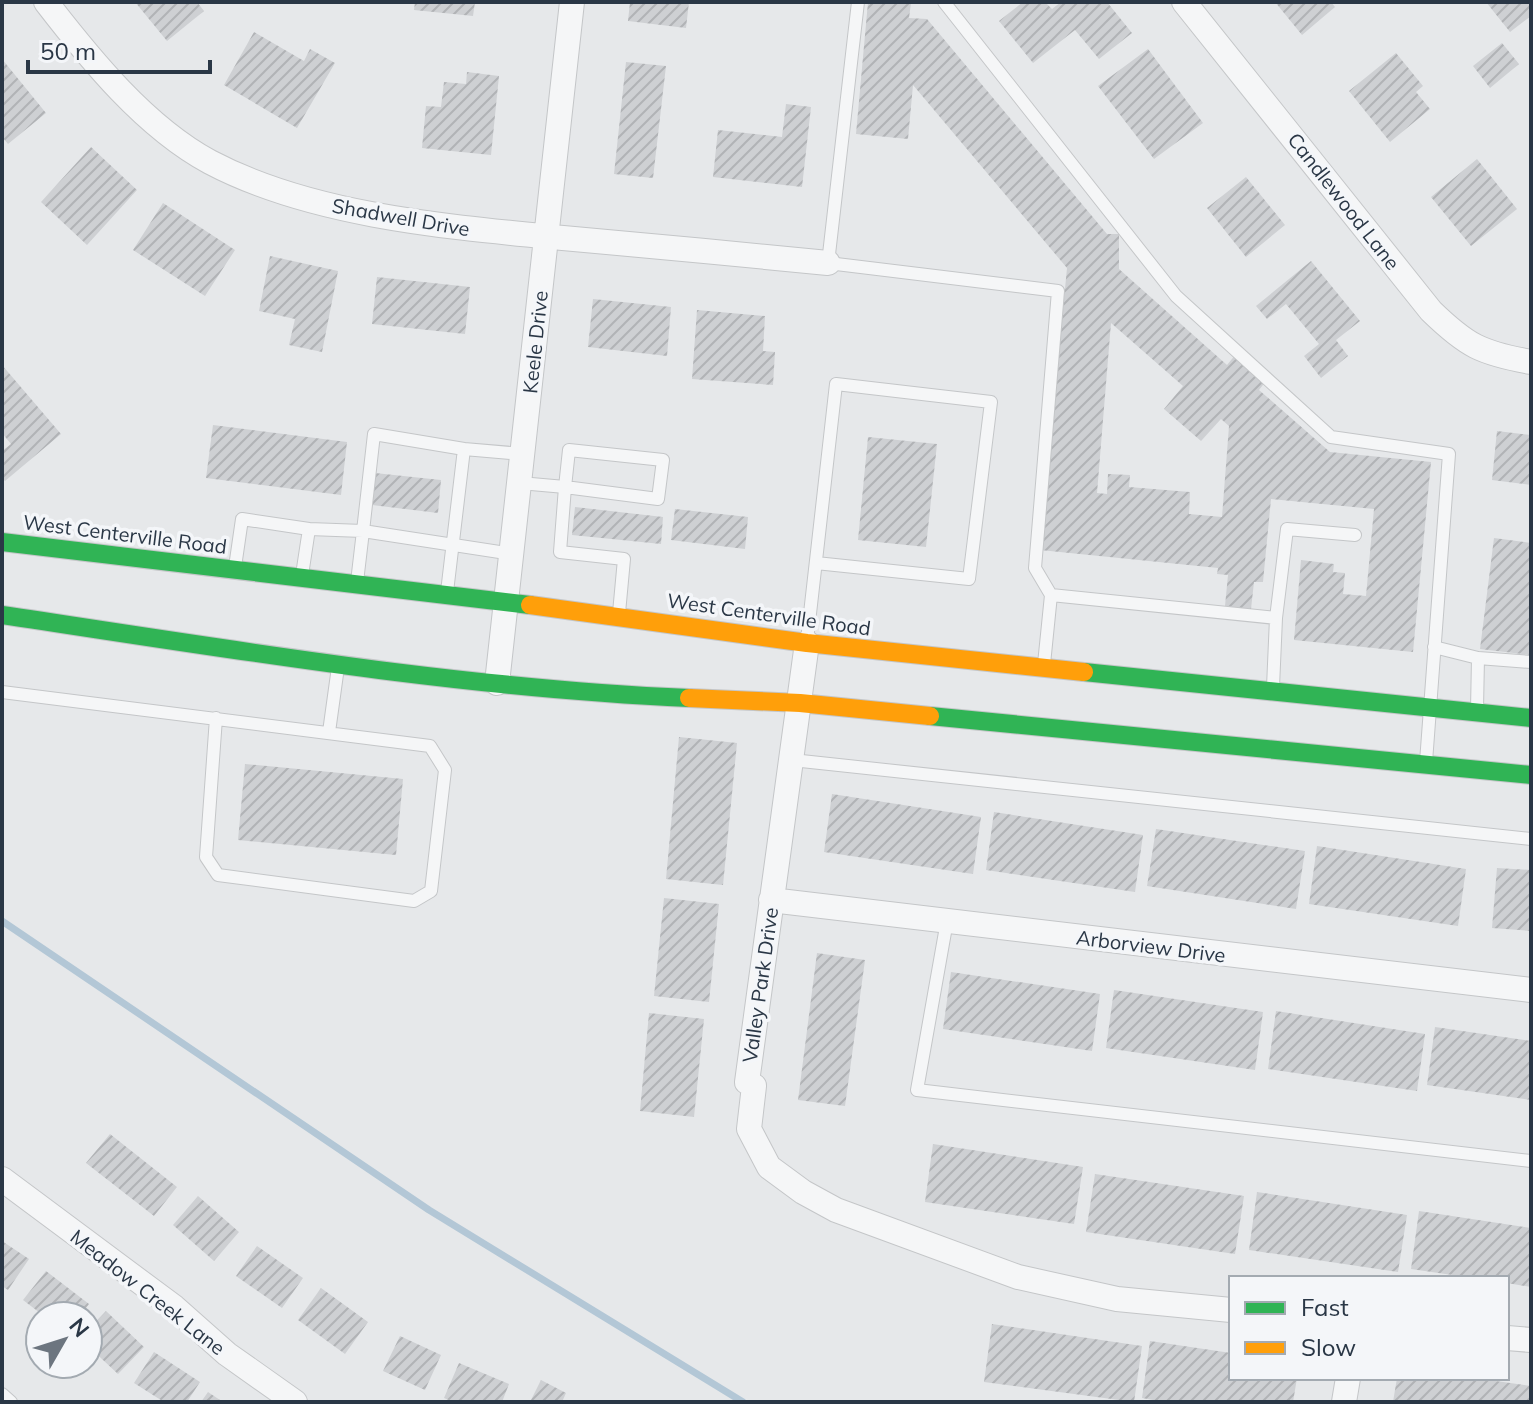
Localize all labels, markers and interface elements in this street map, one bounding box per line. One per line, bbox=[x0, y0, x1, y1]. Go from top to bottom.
scale bar bbox=[28, 24, 210, 74]
text: 50 m bbox=[40, 36, 96, 66]
street label: Candlewood Lane bbox=[1283, 127, 1405, 275]
street label: Shadwell Drive bbox=[330, 193, 472, 241]
street label: Keele Drive bbox=[517, 289, 553, 395]
street label: West Centerville Road bbox=[22, 509, 228, 559]
street label: West Centerville Road bbox=[666, 587, 872, 641]
street label: Valley Park Drive bbox=[737, 906, 783, 1064]
street label: Arborview Drive bbox=[1075, 924, 1227, 968]
street label: Meadow Creek Lane bbox=[66, 1224, 230, 1360]
legend bbox=[1229, 1276, 1509, 1380]
text: Fast bbox=[1301, 1292, 1349, 1322]
north arrow bbox=[24, 1300, 104, 1380]
text: N bbox=[63, 1312, 96, 1343]
text: Slow bbox=[1301, 1332, 1356, 1362]

